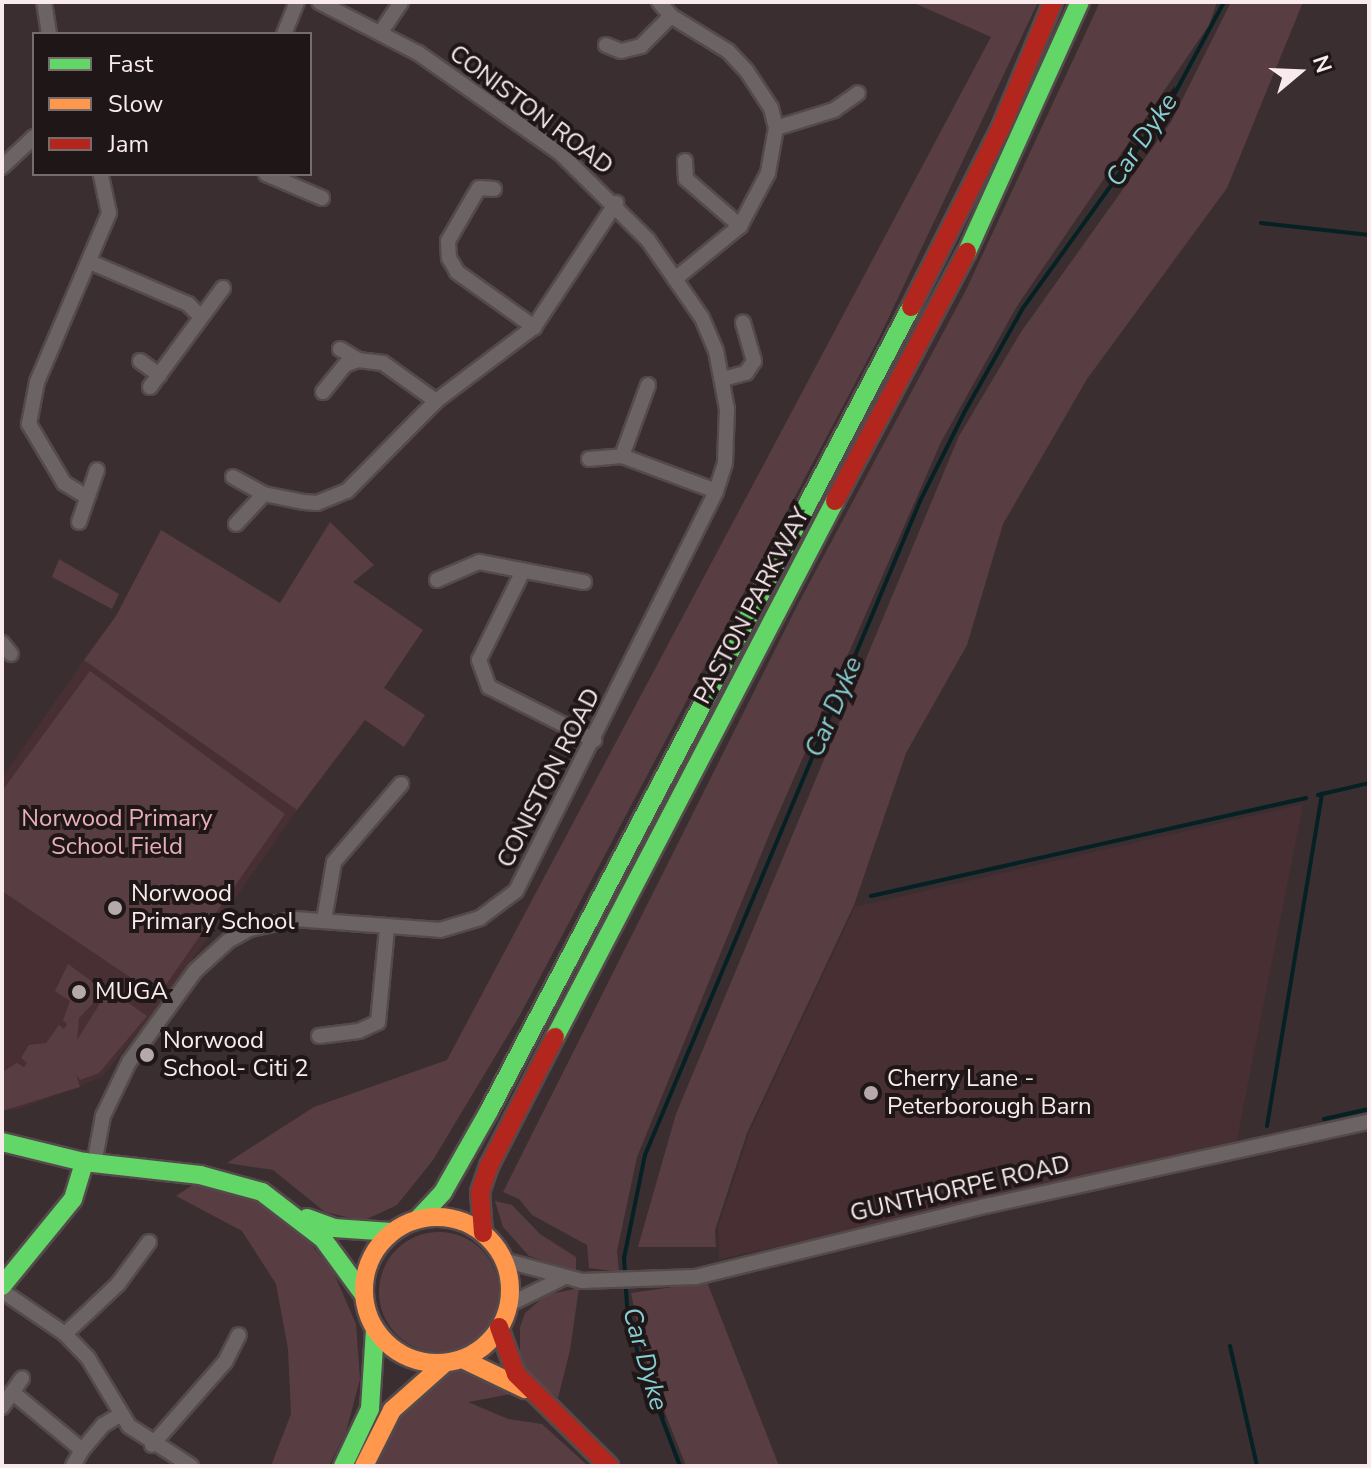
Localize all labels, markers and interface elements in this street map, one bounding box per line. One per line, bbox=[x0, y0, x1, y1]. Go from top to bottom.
legend bbox=[32, 32, 312, 176]
north arrow bbox=[1259, 32, 1339, 112]
street label: CONISTON ROAD bbox=[443, 39, 619, 181]
text: Fast bbox=[108, 48, 153, 80]
text: N bbox=[1305, 52, 1339, 77]
water label: Car Dyke bbox=[1099, 87, 1185, 193]
text: Slow bbox=[108, 88, 163, 120]
text: Jam bbox=[108, 128, 149, 160]
street label: PASTON PARKWAY bbox=[688, 503, 816, 709]
water label: Car Dyke bbox=[799, 652, 869, 762]
street label: CONISTON ROAD bbox=[491, 684, 607, 872]
park label: Norwood Primary School Field bbox=[21, 805, 213, 861]
place label: Norwood Primary School bbox=[131, 880, 294, 936]
marker: Norwood Primary School bbox=[106, 899, 124, 917]
place label: MUGA bbox=[95, 978, 168, 1006]
marker: MUGA bbox=[70, 983, 88, 1001]
place label: Norwood School- Citi 2 bbox=[163, 1027, 309, 1083]
marker: Norwood School- Citi 2 bbox=[138, 1046, 156, 1064]
place label: Cherry Lane - Peterborough Barn bbox=[887, 1065, 1092, 1121]
marker: Cherry Lane - Peterborough Barn bbox=[862, 1084, 880, 1102]
street label: GUNTHORPE ROAD bbox=[847, 1150, 1073, 1228]
water label: Car Dyke bbox=[615, 1304, 675, 1414]

